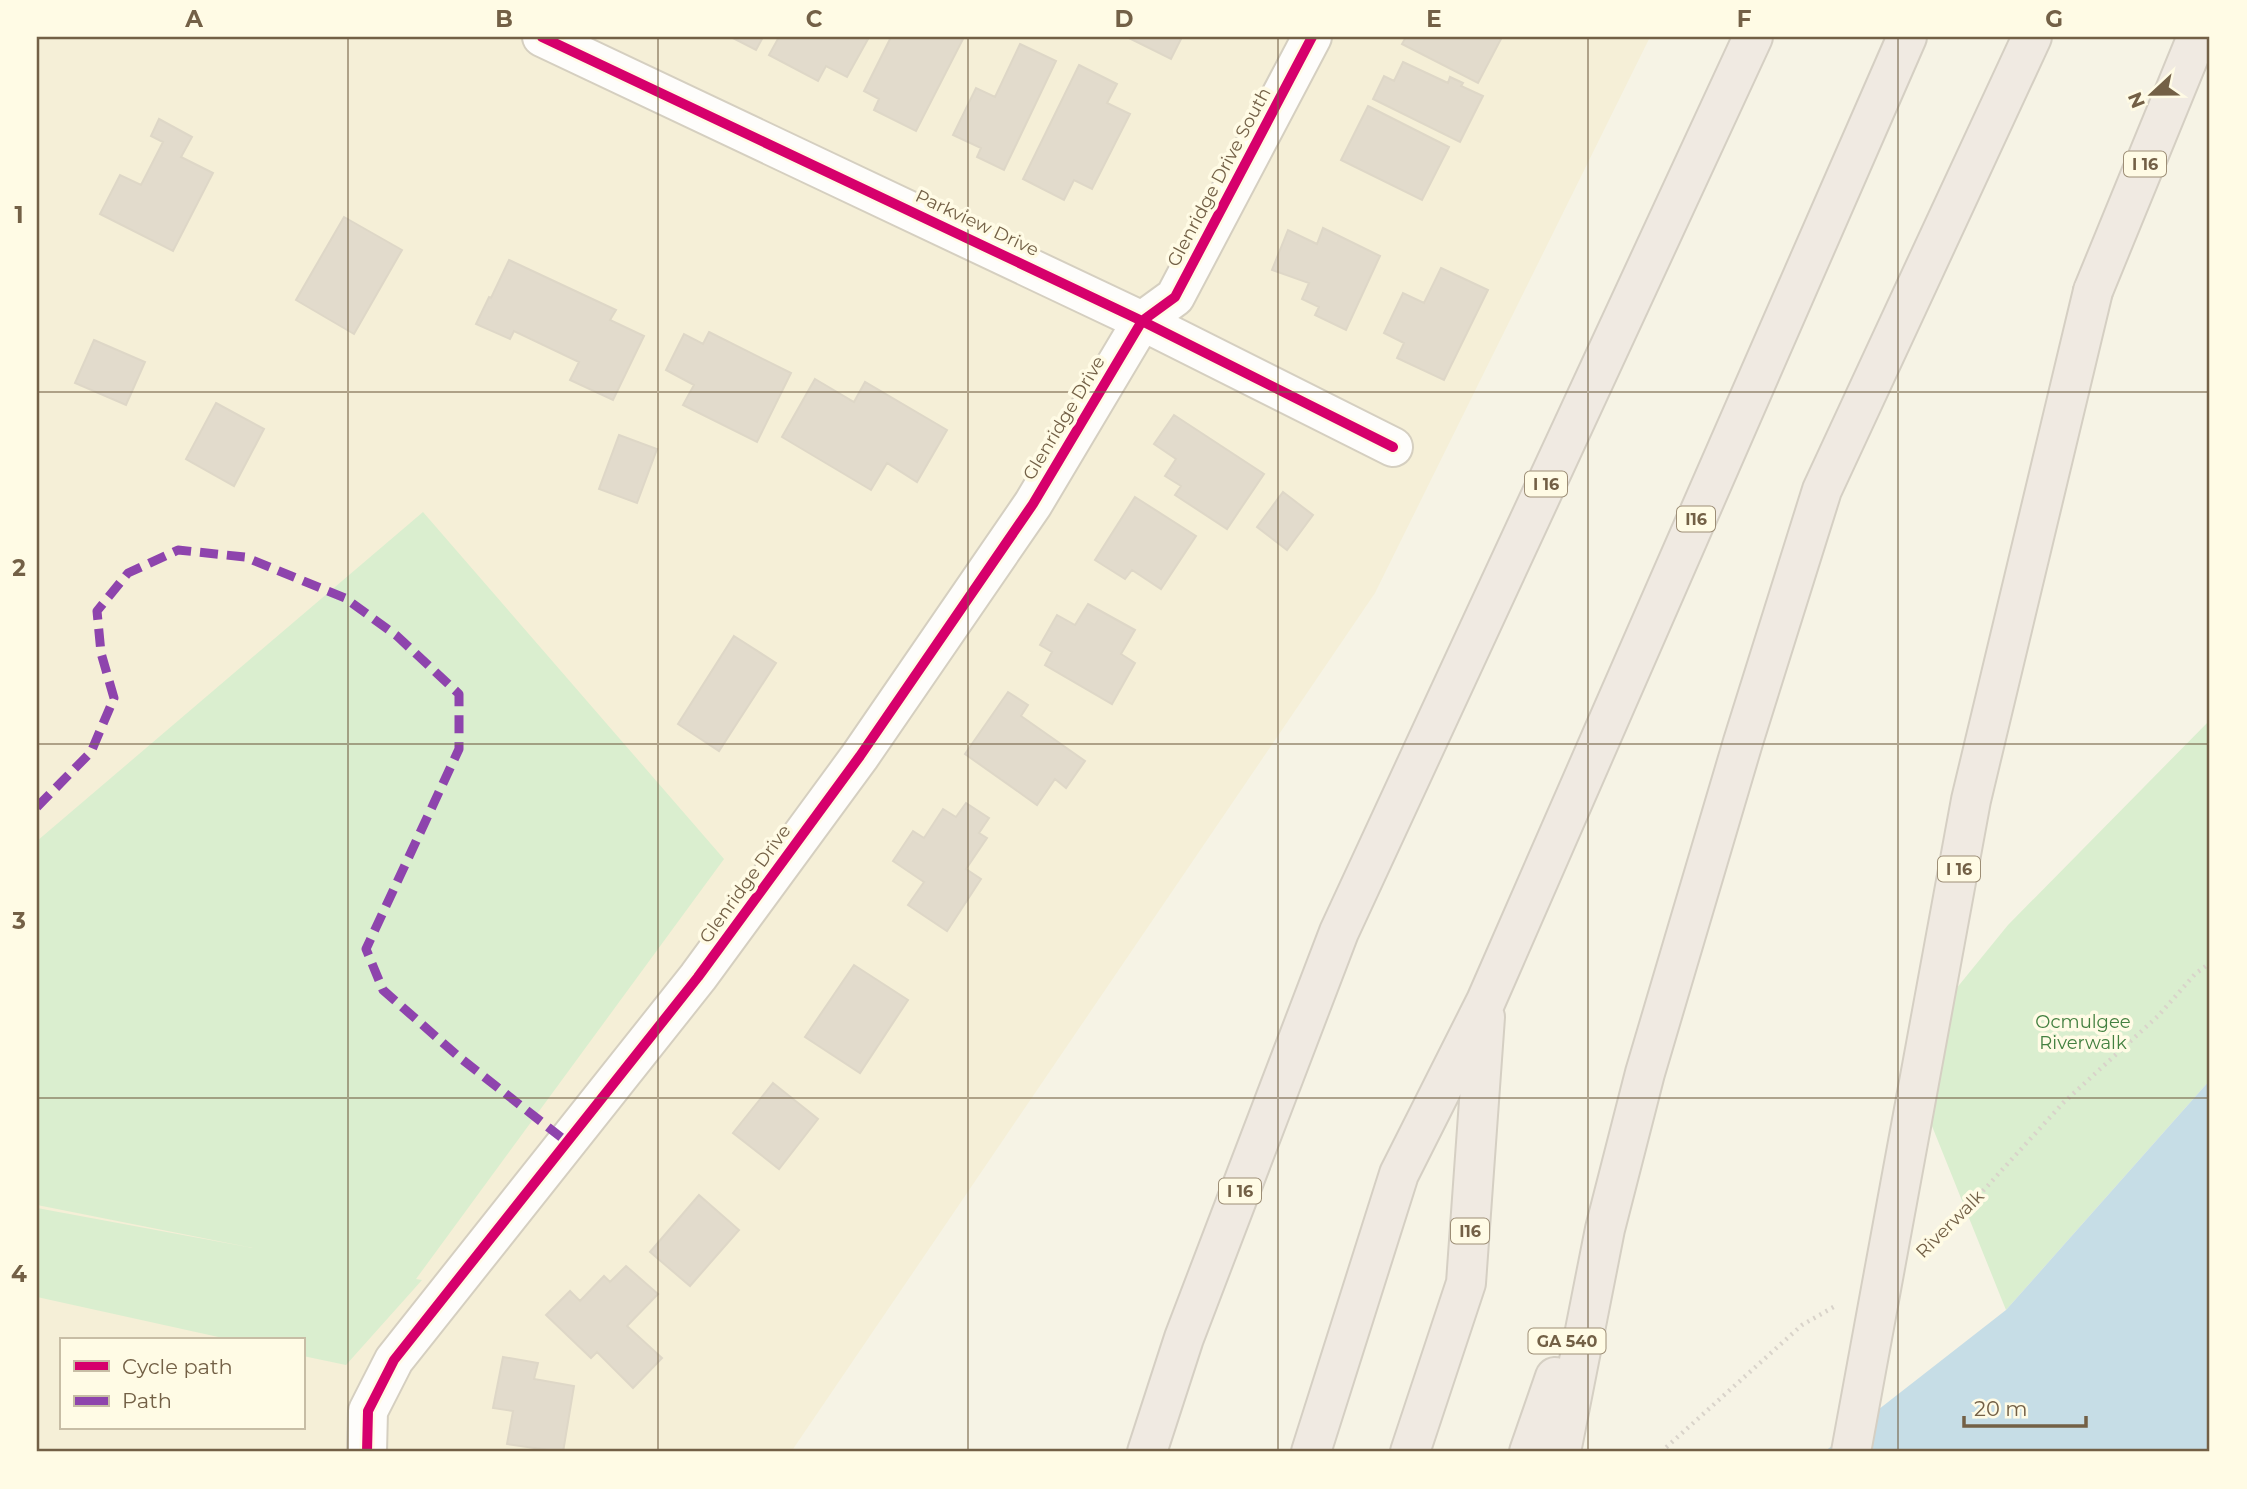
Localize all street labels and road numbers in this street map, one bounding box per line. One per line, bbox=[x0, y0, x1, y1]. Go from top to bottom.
street label: Glenridge Drive South bbox=[1162, 84, 1276, 270]
road number: I 16 bbox=[2124, 152, 2166, 176]
street label: Parkview Drive bbox=[912, 185, 1042, 261]
street label: Glenridge Drive bbox=[1018, 352, 1110, 484]
road number: I 16 bbox=[1525, 471, 1567, 496]
road number: I16 bbox=[1677, 506, 1715, 532]
street label: Glenridge Drive bbox=[695, 820, 795, 948]
road number: I 16 bbox=[1938, 856, 1980, 882]
road number: I 16 bbox=[1219, 1178, 1261, 1204]
street label: Riverwalk bbox=[1911, 1185, 1989, 1263]
road number: I16 bbox=[1451, 1218, 1489, 1244]
road number: GA 540 bbox=[1528, 1329, 1606, 1354]

